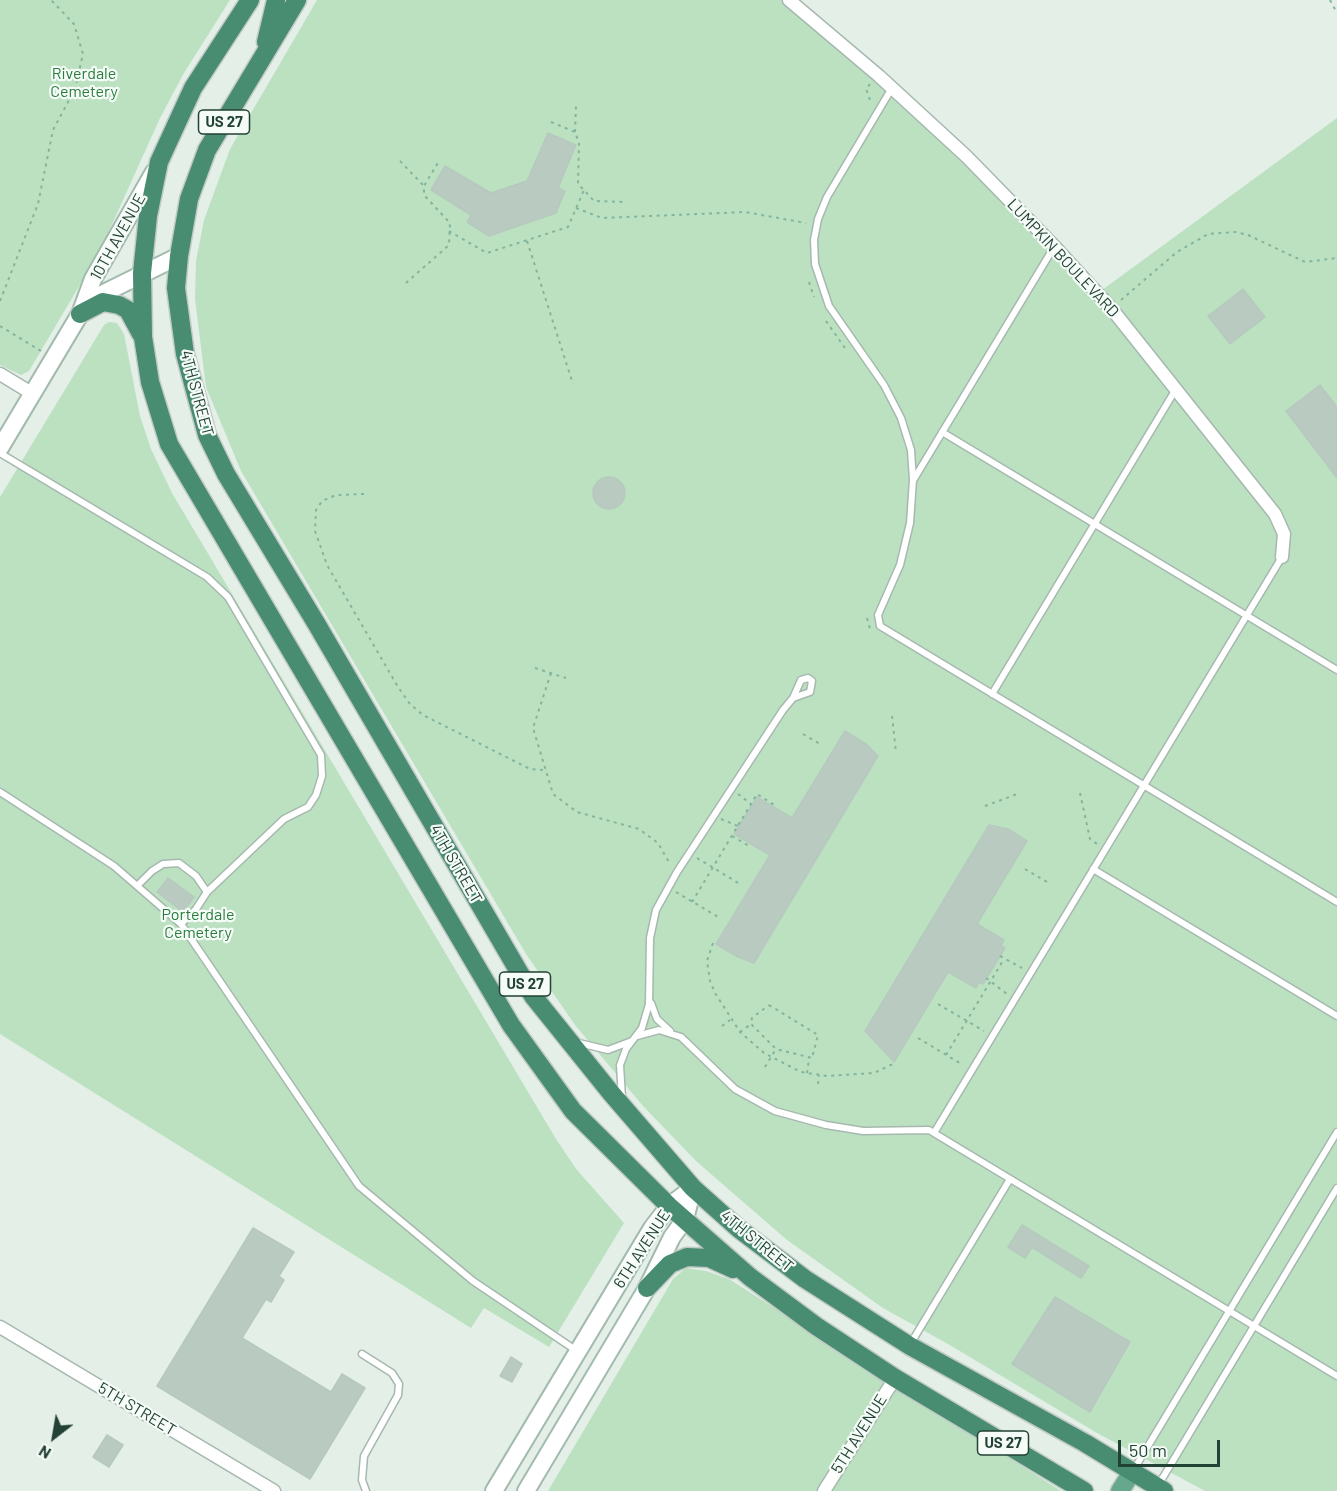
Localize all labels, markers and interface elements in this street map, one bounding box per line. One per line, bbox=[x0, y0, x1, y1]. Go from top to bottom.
park label: Riverdale Cemetery bbox=[50, 64, 118, 102]
road number: US 27 bbox=[198, 110, 250, 134]
street label: 10TH AVENUE bbox=[86, 190, 150, 284]
street label: LUMPKIN BOULEVARD bbox=[1003, 195, 1123, 321]
street label: 4TH STREET bbox=[176, 348, 218, 438]
street label: 4TH STREET bbox=[426, 821, 486, 907]
park label: Porterdale Cemetery bbox=[162, 905, 234, 943]
road number: US 27 bbox=[500, 972, 550, 996]
street label: 6TH AVENUE bbox=[610, 1206, 674, 1292]
street label: 4TH STREET bbox=[717, 1206, 797, 1276]
street label: 5TH STREET bbox=[95, 1378, 179, 1440]
street label: 5TH AVENUE bbox=[827, 1391, 891, 1477]
north arrow bbox=[24, 1407, 84, 1467]
scale bar bbox=[1121, 1428, 1223, 1466]
road number: US 27 bbox=[978, 1431, 1028, 1455]
text: 50 m bbox=[1129, 1439, 1167, 1461]
text: N bbox=[35, 1442, 54, 1464]

